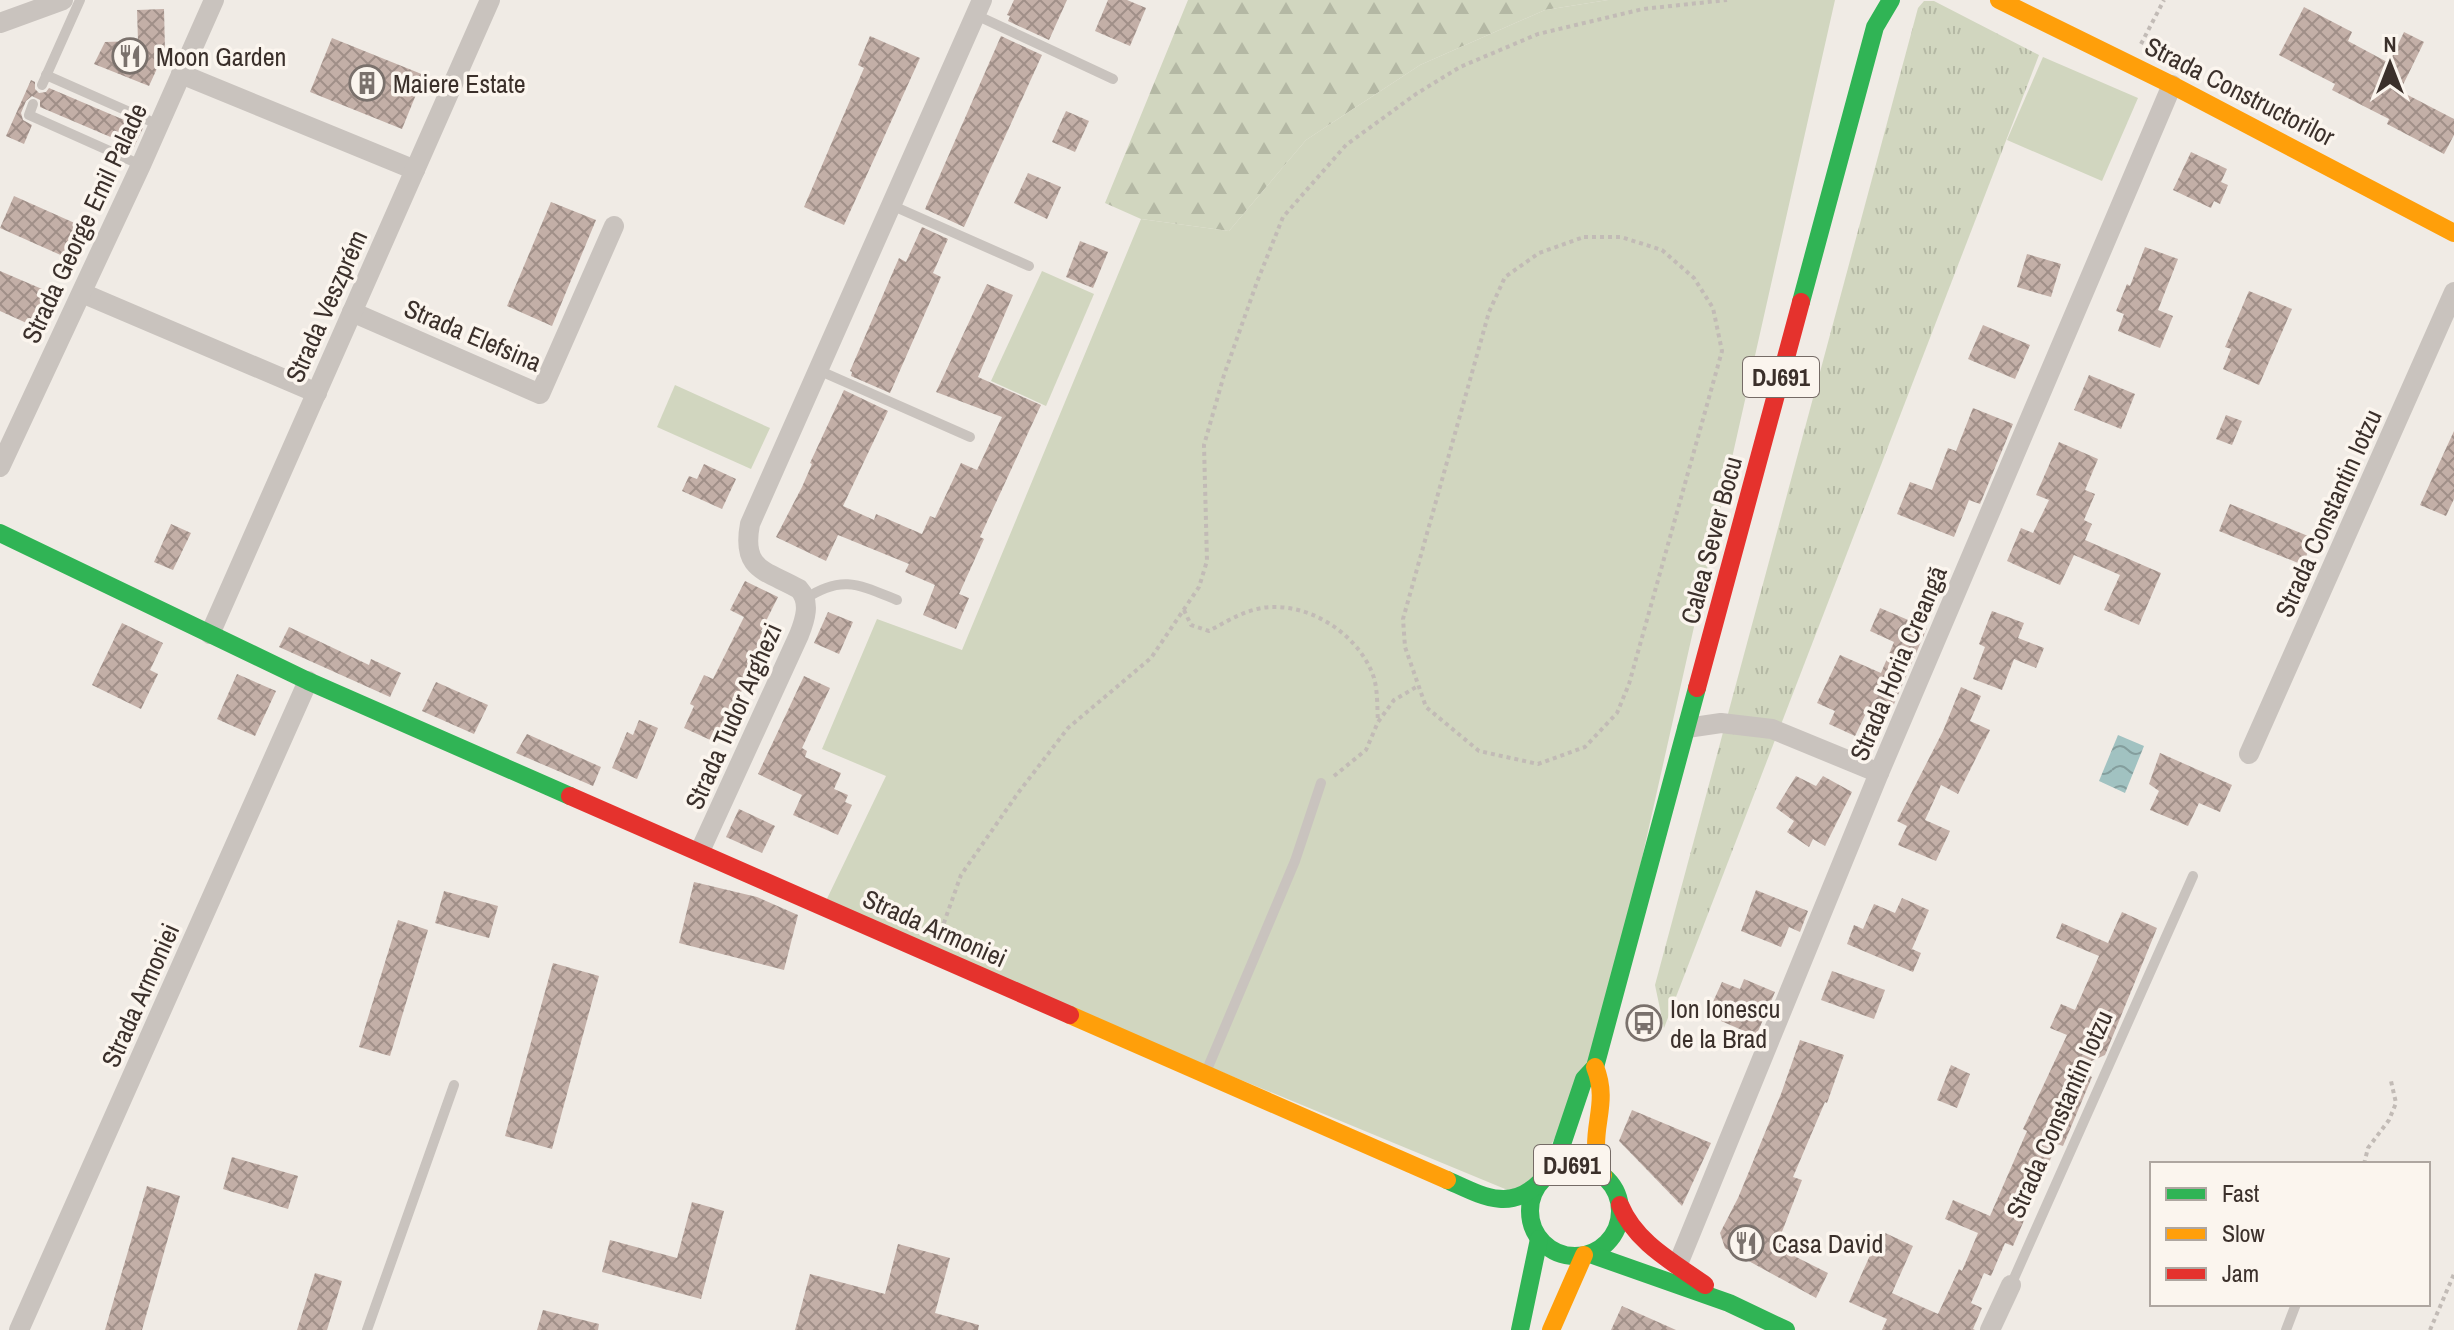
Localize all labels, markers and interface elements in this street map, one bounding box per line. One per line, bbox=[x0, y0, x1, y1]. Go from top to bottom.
north arrow bbox=[2350, 24, 2430, 104]
street label: Strada Constructorilor bbox=[2139, 28, 2341, 154]
text: N bbox=[2383, 29, 2397, 59]
restaurant icon: Moon Garden bbox=[111, 37, 149, 75]
place label: Moon Garden bbox=[156, 39, 286, 74]
building icon: Maiere Estate bbox=[348, 64, 386, 102]
place label: Maiere Estate bbox=[393, 66, 526, 101]
street label: Strada George Emil Palade bbox=[13, 97, 155, 349]
street label: Strada Veszprém bbox=[277, 224, 375, 388]
street label: Strada Elefsina bbox=[399, 290, 547, 380]
road number: DJ691 bbox=[1743, 357, 1819, 397]
street label: Strada Constantin Iotzu bbox=[2266, 404, 2390, 622]
street label: Calea Sever Bocu bbox=[1672, 452, 1750, 628]
street label: Strada Horia Creangă bbox=[1841, 560, 1955, 766]
street label: Strada Tudor Arghezi bbox=[676, 617, 790, 815]
street label: Strada Armoniei bbox=[858, 881, 1012, 975]
street label: Strada Armoniei bbox=[93, 918, 187, 1072]
place label: Ion Ionescu de la Brad bbox=[1670, 991, 1780, 1056]
bus stop icon: Ion Ionescu de la Brad bbox=[1625, 1004, 1663, 1042]
street label: Strada Constantin Iotzu bbox=[1997, 1005, 2121, 1223]
road number: DJ691 bbox=[1534, 1145, 1610, 1185]
legend bbox=[2150, 1162, 2430, 1306]
text: Fast bbox=[2222, 1177, 2260, 1209]
text: Slow bbox=[2222, 1217, 2265, 1249]
restaurant icon: Casa David bbox=[1727, 1224, 1765, 1262]
place label: Casa David bbox=[1772, 1226, 1883, 1261]
text: Jam bbox=[2222, 1257, 2259, 1289]

